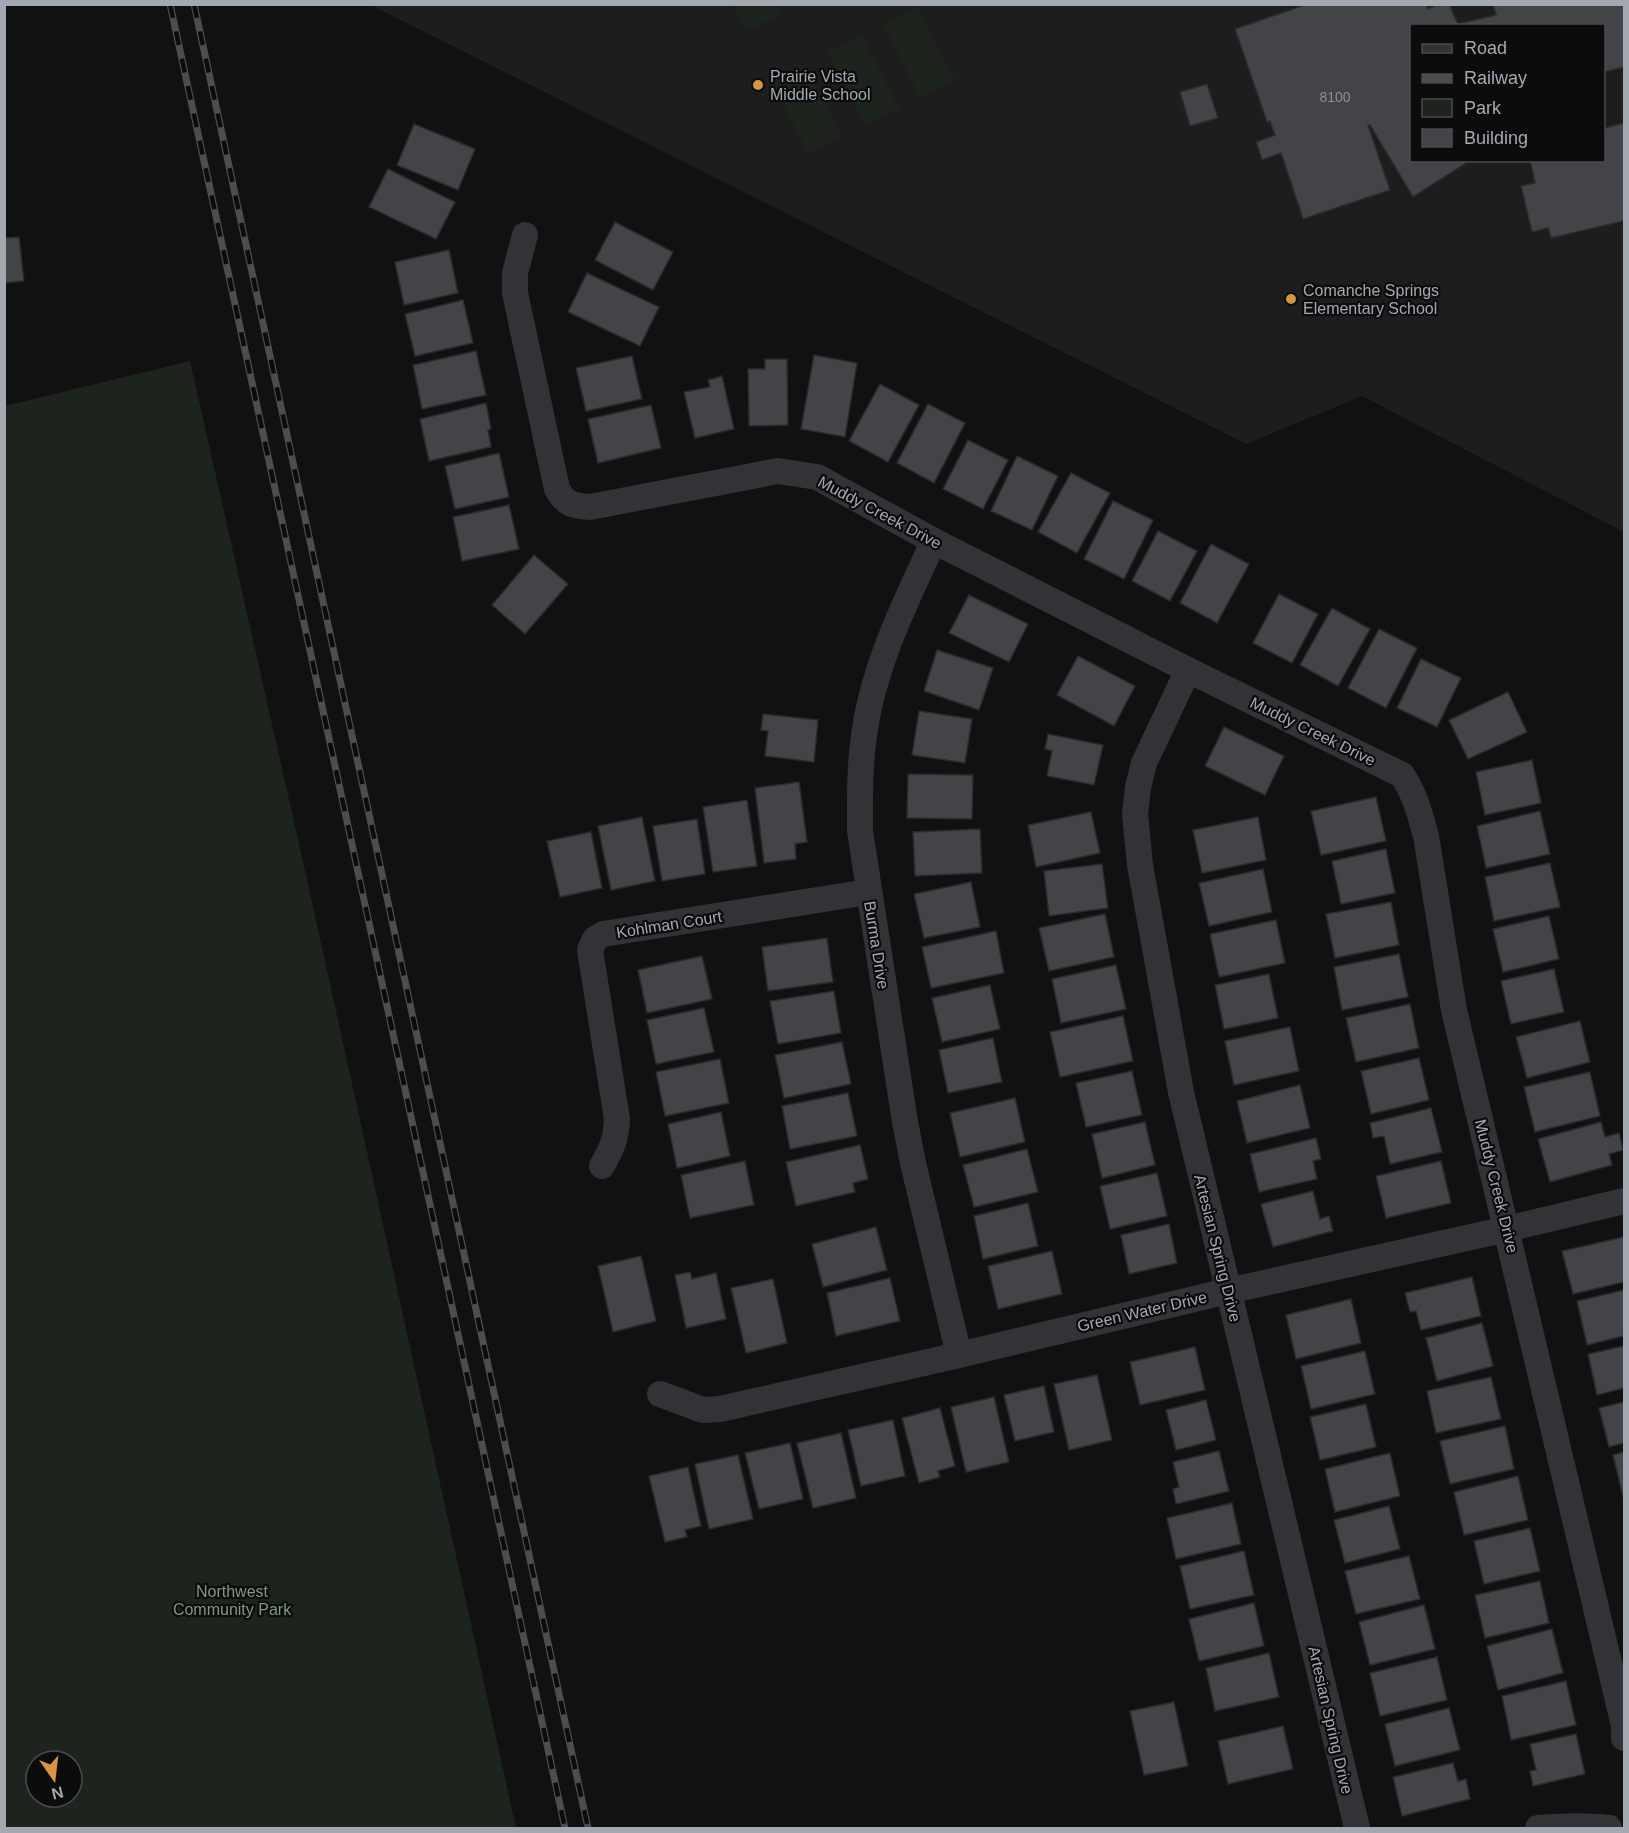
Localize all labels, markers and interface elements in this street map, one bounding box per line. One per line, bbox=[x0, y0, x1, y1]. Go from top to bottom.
legend bbox=[1410, 24, 1605, 162]
text: Road bbox=[1464, 38, 1507, 58]
place label: Prairie Vista Middle School bbox=[770, 68, 871, 103]
text: Railway bbox=[1464, 68, 1527, 88]
marker: Prairie Vista Middle School bbox=[751, 78, 765, 92]
house number: 8100 bbox=[1319, 89, 1351, 105]
text: Park bbox=[1464, 98, 1502, 118]
text: Building bbox=[1464, 128, 1528, 148]
place label: Comanche Springs Elementary School bbox=[1303, 282, 1439, 317]
marker: Comanche Springs Elementary School bbox=[1284, 292, 1298, 306]
street label: Muddy Creek Drive bbox=[815, 473, 944, 552]
street label: Muddy Creek Drive bbox=[1248, 694, 1378, 769]
street label: Burma Drive bbox=[861, 900, 892, 990]
street label: Kohlman Court bbox=[615, 908, 724, 941]
street label: Muddy Creek Drive bbox=[1472, 1118, 1521, 1255]
street label: Artesian Spring Drive bbox=[1191, 1173, 1244, 1324]
street label: Green Water Drive bbox=[1076, 1288, 1209, 1335]
park label: Northwest Community Park bbox=[173, 1583, 292, 1618]
street label: Artesian Spring Drive bbox=[1305, 1645, 1356, 1796]
north arrow bbox=[24, 1749, 84, 1809]
text: N bbox=[50, 1783, 65, 1803]

